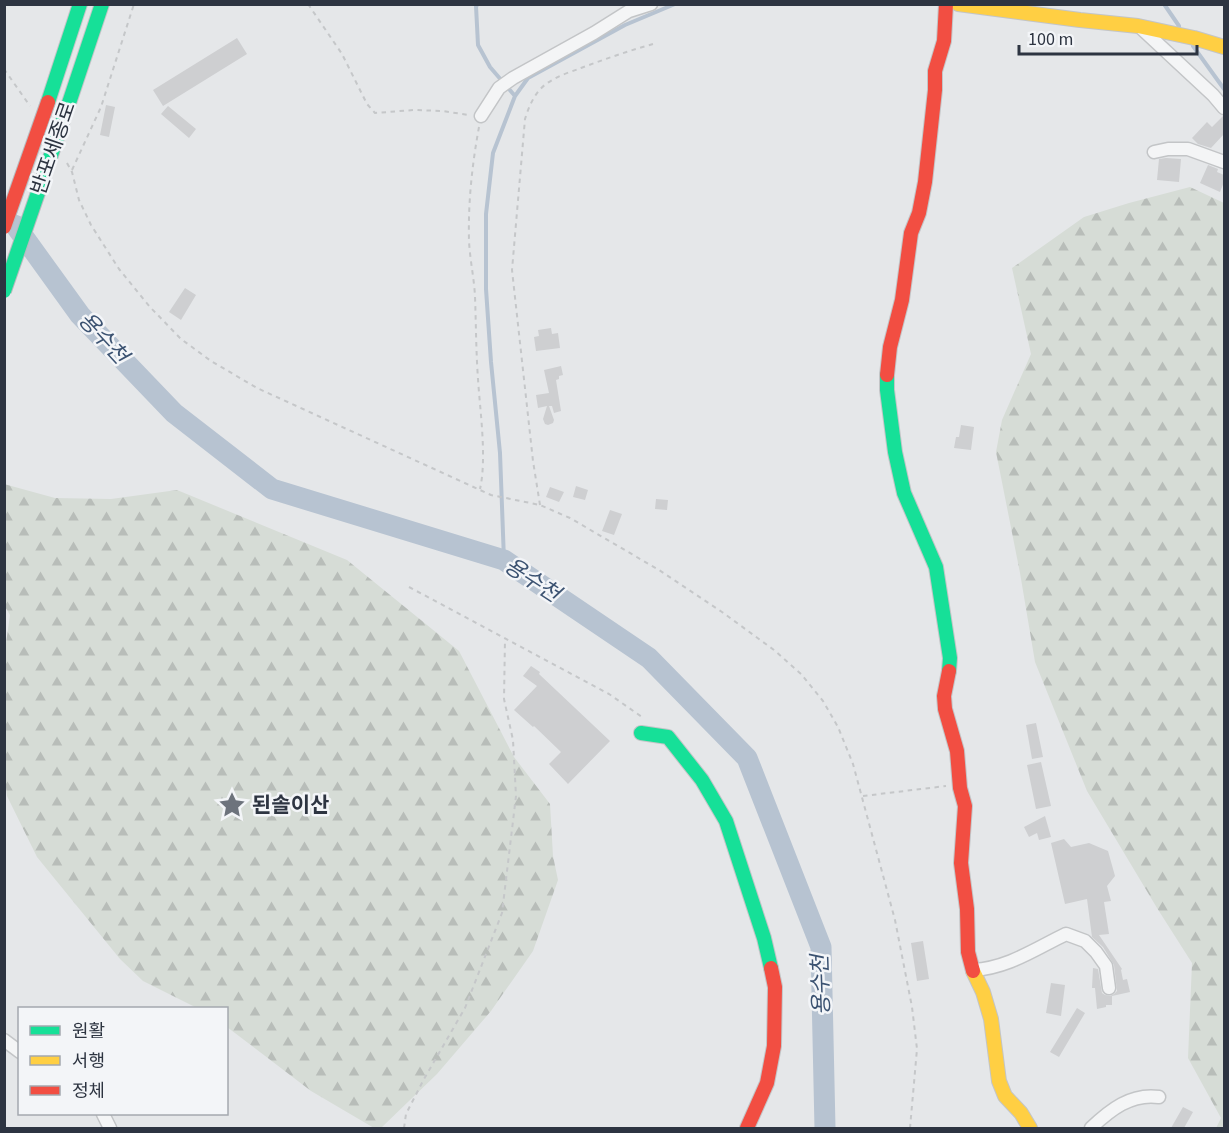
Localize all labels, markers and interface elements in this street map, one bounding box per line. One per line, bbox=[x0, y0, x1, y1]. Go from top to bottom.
scale bar bbox=[1019, 18, 1198, 56]
text: 100 m bbox=[1028, 27, 1073, 52]
street label: 반포세종로 bbox=[23, 97, 83, 199]
water label: 용수천 bbox=[71, 305, 137, 373]
water label: 용수천 bbox=[498, 550, 568, 611]
place icon: 된솔이산 bbox=[217, 790, 247, 820]
place label: 된솔이산 bbox=[252, 790, 329, 820]
water label: 용수천 bbox=[804, 951, 838, 1016]
legend bbox=[18, 1007, 228, 1115]
text: 원활 bbox=[72, 1019, 105, 1044]
text: 서행 bbox=[72, 1049, 105, 1074]
text: 정체 bbox=[72, 1079, 105, 1104]

